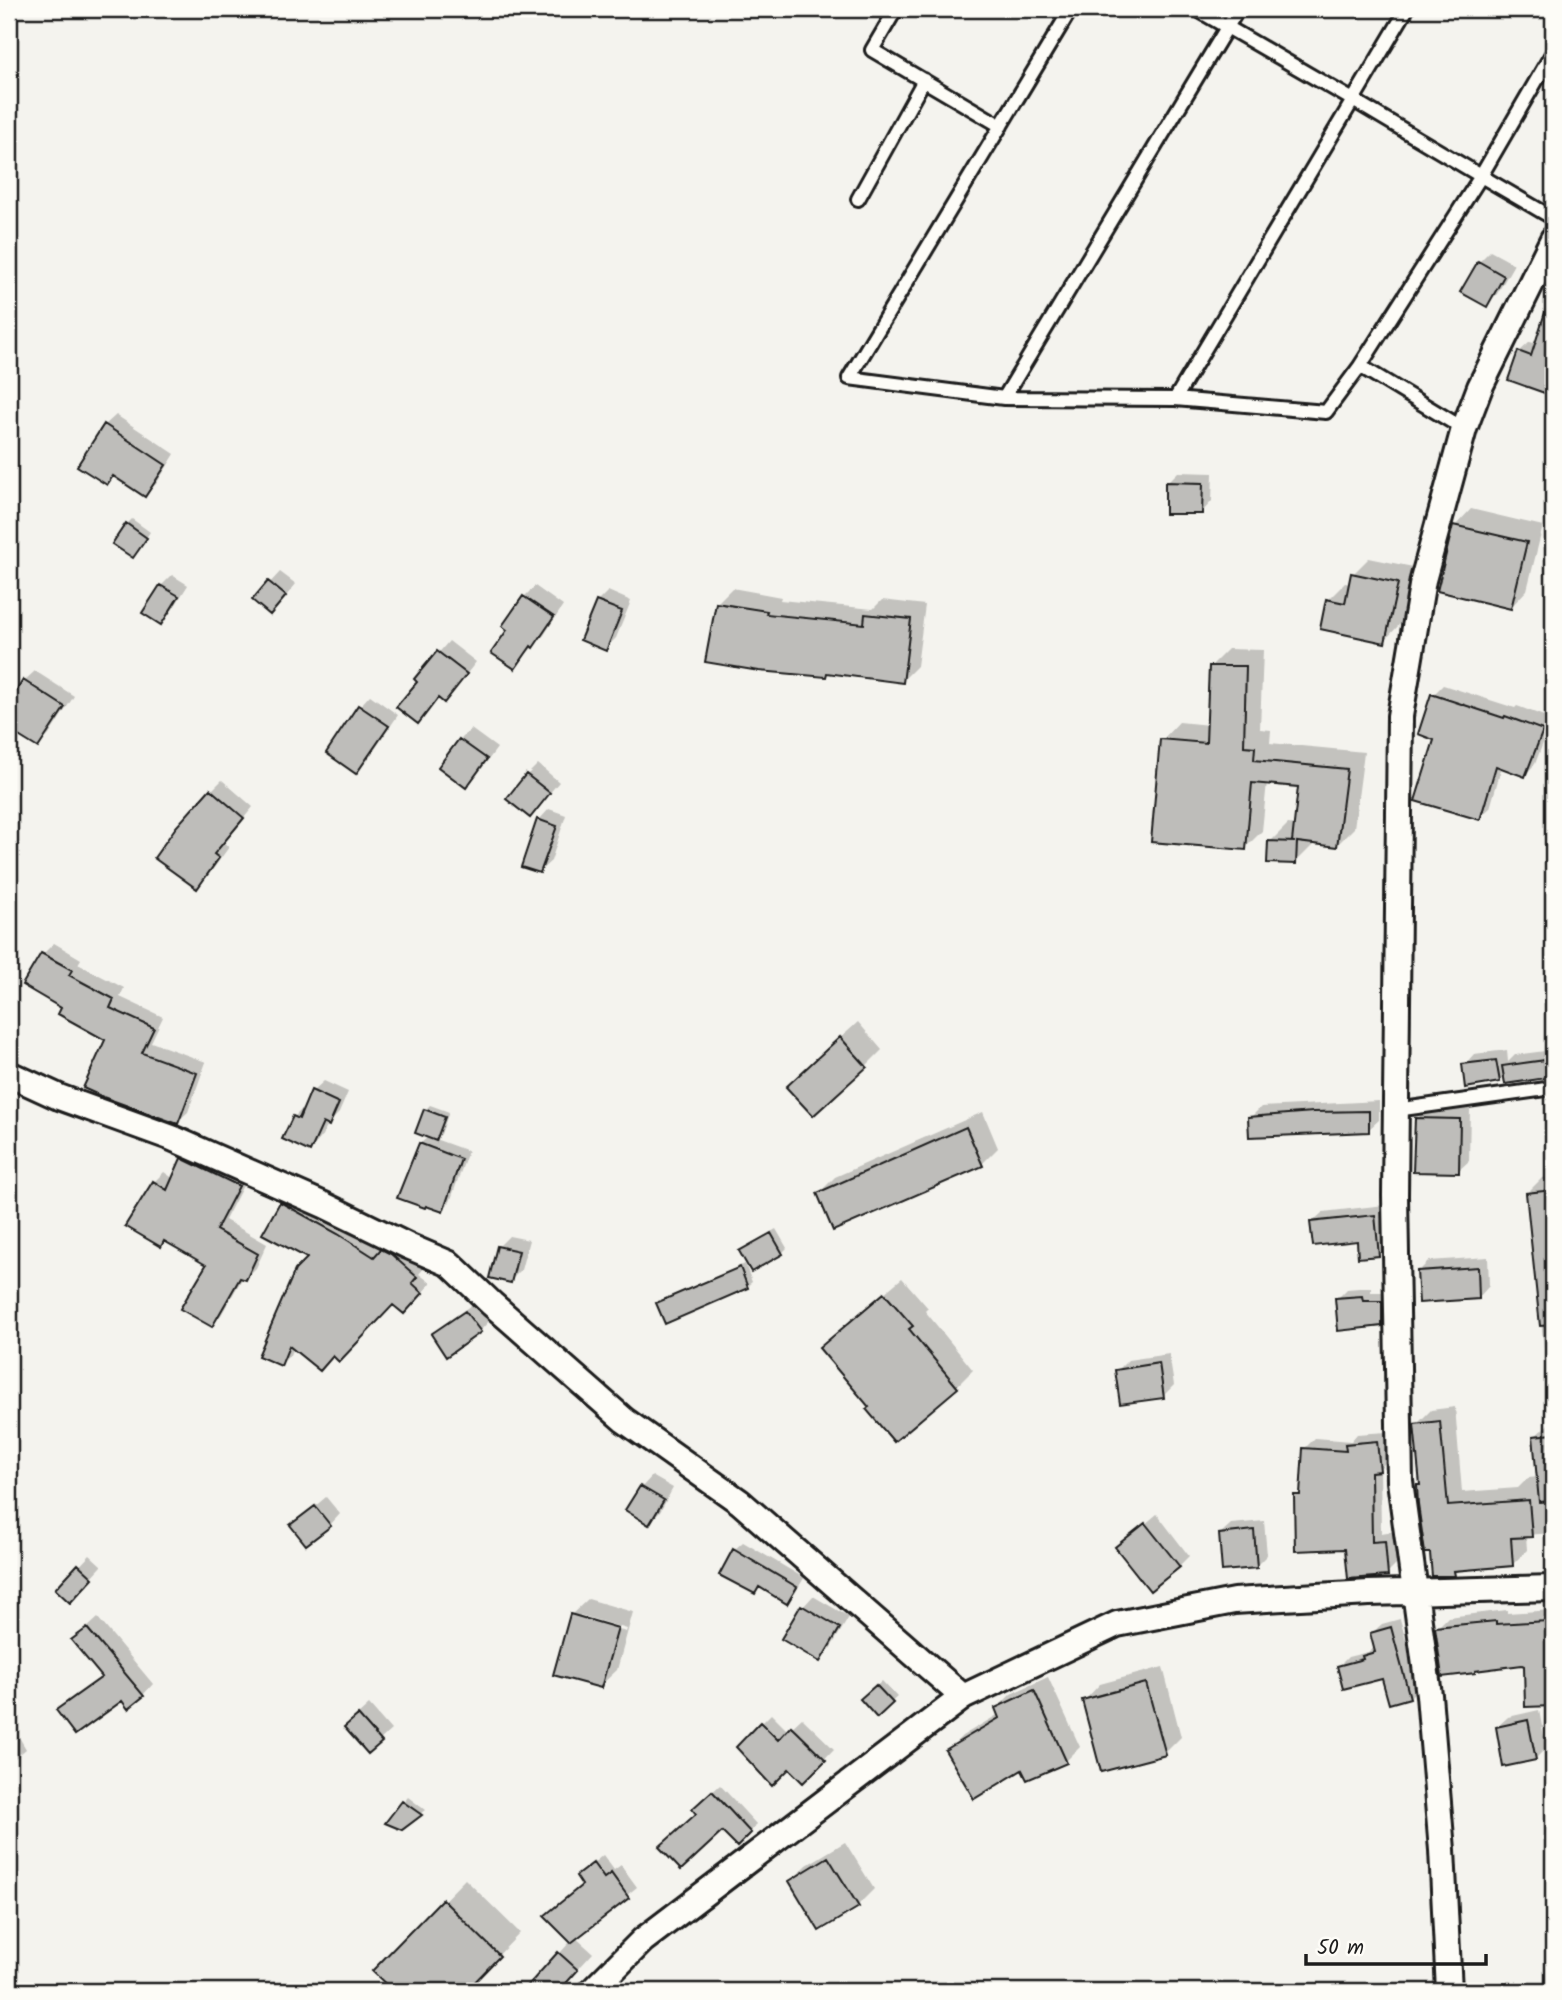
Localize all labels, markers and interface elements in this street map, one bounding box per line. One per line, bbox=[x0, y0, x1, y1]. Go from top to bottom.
scale bar bbox=[1306, 1923, 1487, 1967]
text: 50 m bbox=[1317, 1932, 1364, 1965]

